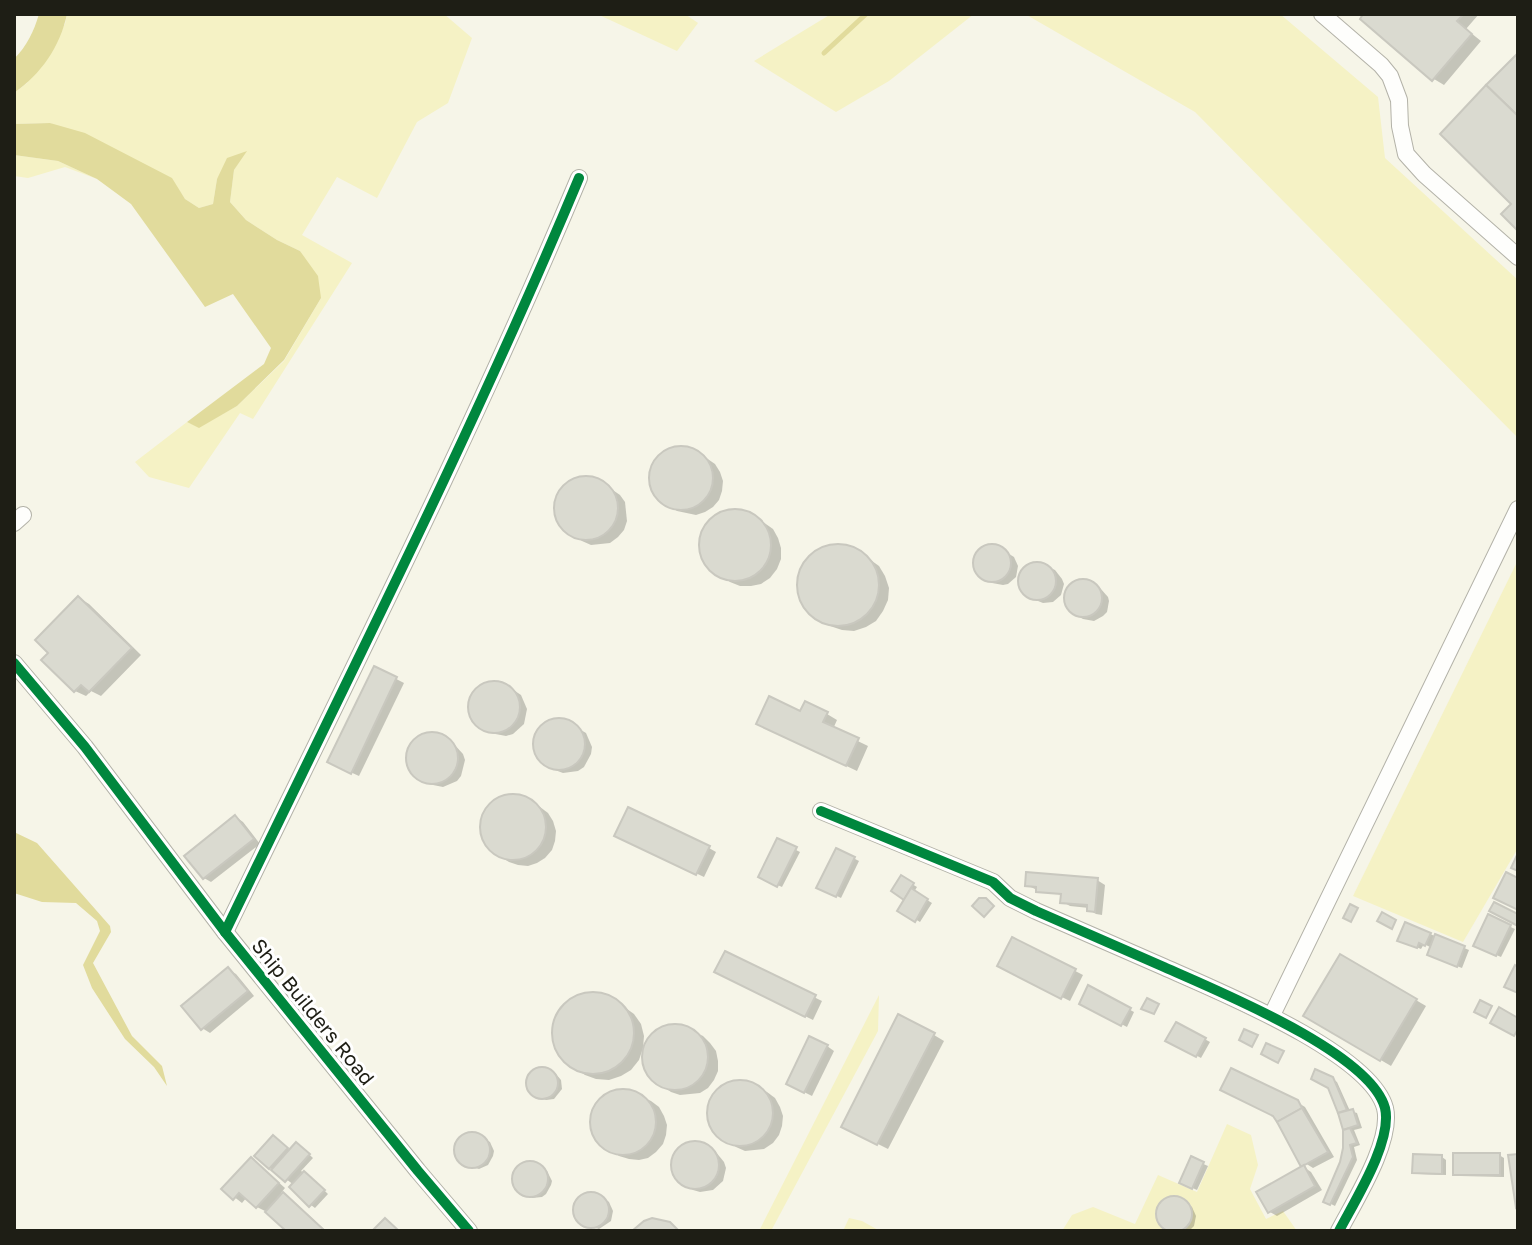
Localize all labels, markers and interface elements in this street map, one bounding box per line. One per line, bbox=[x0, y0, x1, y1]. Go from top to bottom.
street label: Ship Builders Road bbox=[247, 933, 380, 1089]

